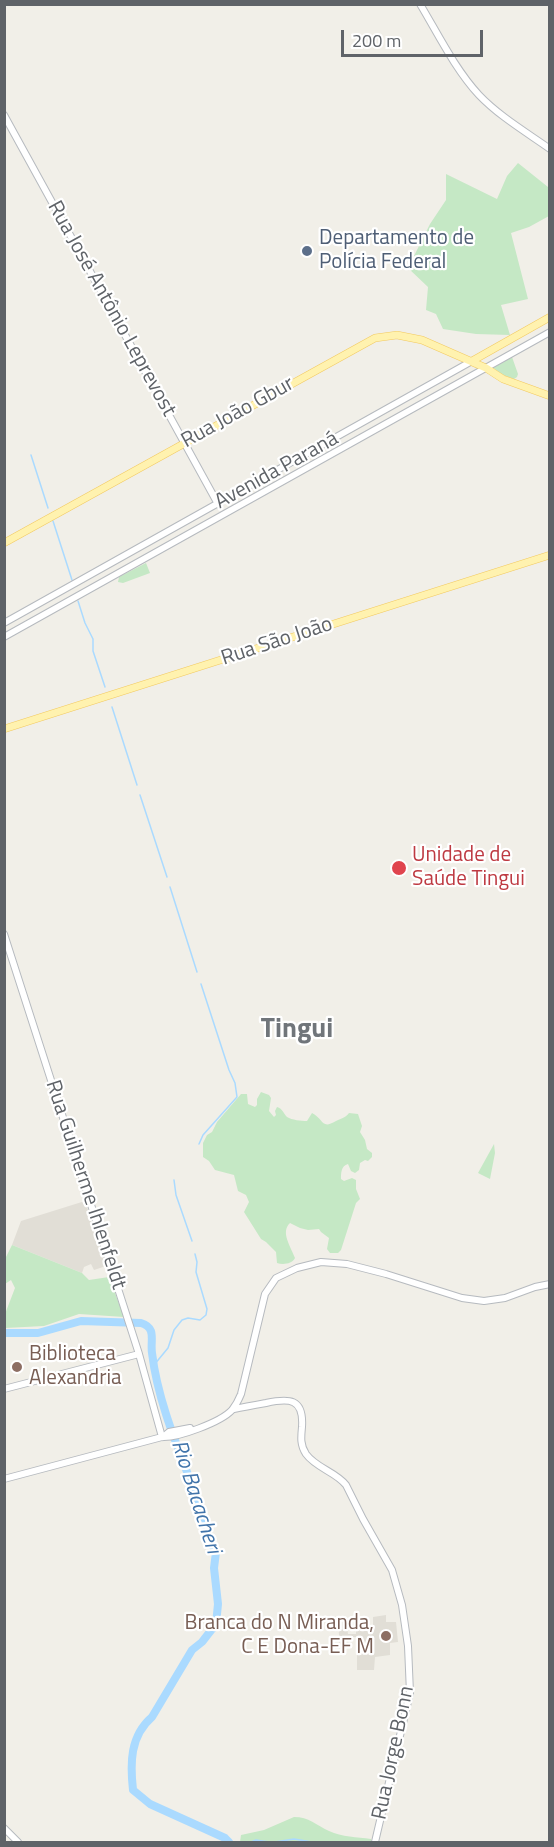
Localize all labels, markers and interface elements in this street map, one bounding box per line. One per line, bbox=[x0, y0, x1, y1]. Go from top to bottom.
scale bar bbox=[344, 18, 486, 56]
text: 200 m bbox=[352, 27, 401, 54]
street label: Rua José Antônio Leprevost bbox=[41, 197, 181, 421]
place label: Departamento de Polícia Federal bbox=[319, 226, 474, 276]
marker: Departamento de Polícia Federal bbox=[300, 244, 314, 258]
street label: Rua João Gbur bbox=[177, 372, 299, 454]
street label: Avenida Paraná bbox=[211, 427, 343, 515]
street label: Rua São João bbox=[218, 612, 336, 672]
place label: Unidade de Saúde Tingui bbox=[412, 843, 525, 893]
marker: Unidade de Saúde Tingui bbox=[390, 859, 408, 877]
district label: Tingui bbox=[261, 1014, 333, 1046]
street label: Rua Guilherme Ihlenfeldt bbox=[39, 1077, 131, 1293]
place label: Biblioteca Alexandria bbox=[29, 1342, 122, 1392]
marker: Biblioteca Alexandria bbox=[10, 1360, 24, 1374]
water label: Rio Bacacheri bbox=[164, 1437, 226, 1557]
place label: Branca do N Miranda, C E Dona-EF M bbox=[184, 1611, 374, 1661]
marker: Branca do N Miranda, C E Dona-EF M bbox=[379, 1629, 393, 1643]
street label: Rua Jorge Bonn bbox=[368, 1684, 420, 1822]

